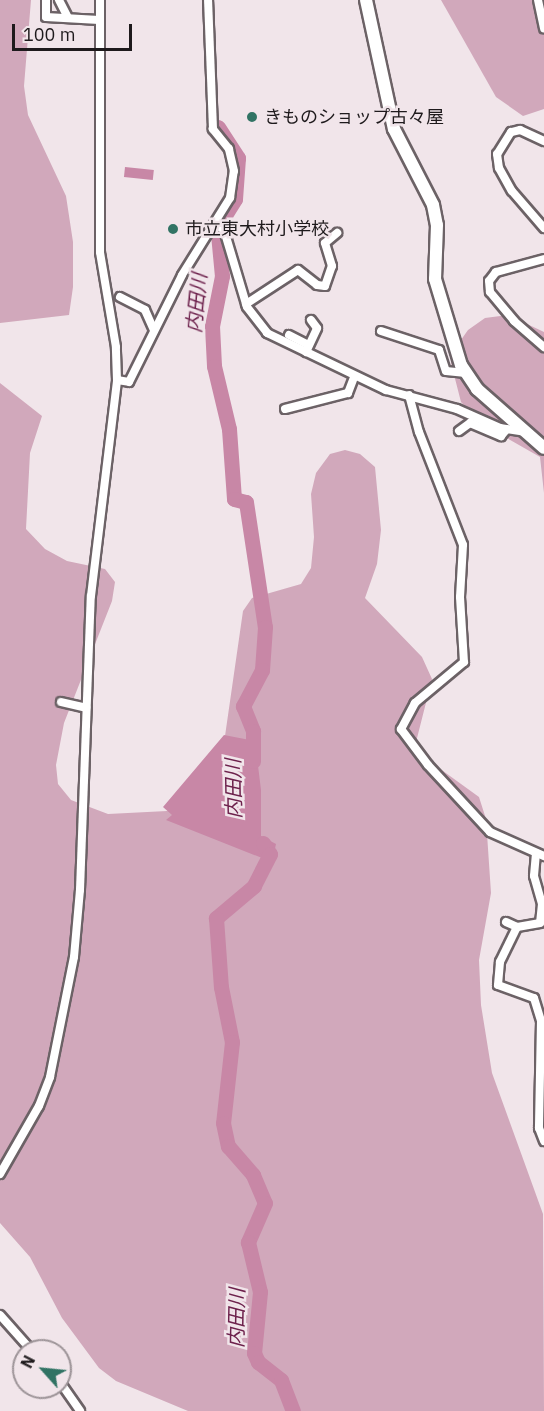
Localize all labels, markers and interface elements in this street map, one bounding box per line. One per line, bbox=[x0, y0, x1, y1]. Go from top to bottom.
scale bar bbox=[15, 12, 135, 50]
text: 100 m bbox=[23, 23, 75, 46]
place label: きものショップ古々屋 bbox=[264, 106, 444, 128]
marker: きものショップ古々屋 bbox=[245, 110, 259, 124]
place label: 市立東大村小学校 bbox=[185, 218, 329, 240]
marker: 市立東大村小学校 bbox=[166, 222, 180, 236]
water label: 内田川 bbox=[181, 272, 211, 334]
water label: 内田川 bbox=[220, 759, 246, 819]
water label: 内田川 bbox=[223, 1288, 249, 1348]
north arrow bbox=[12, 1339, 72, 1399]
text: N bbox=[16, 1352, 39, 1371]

